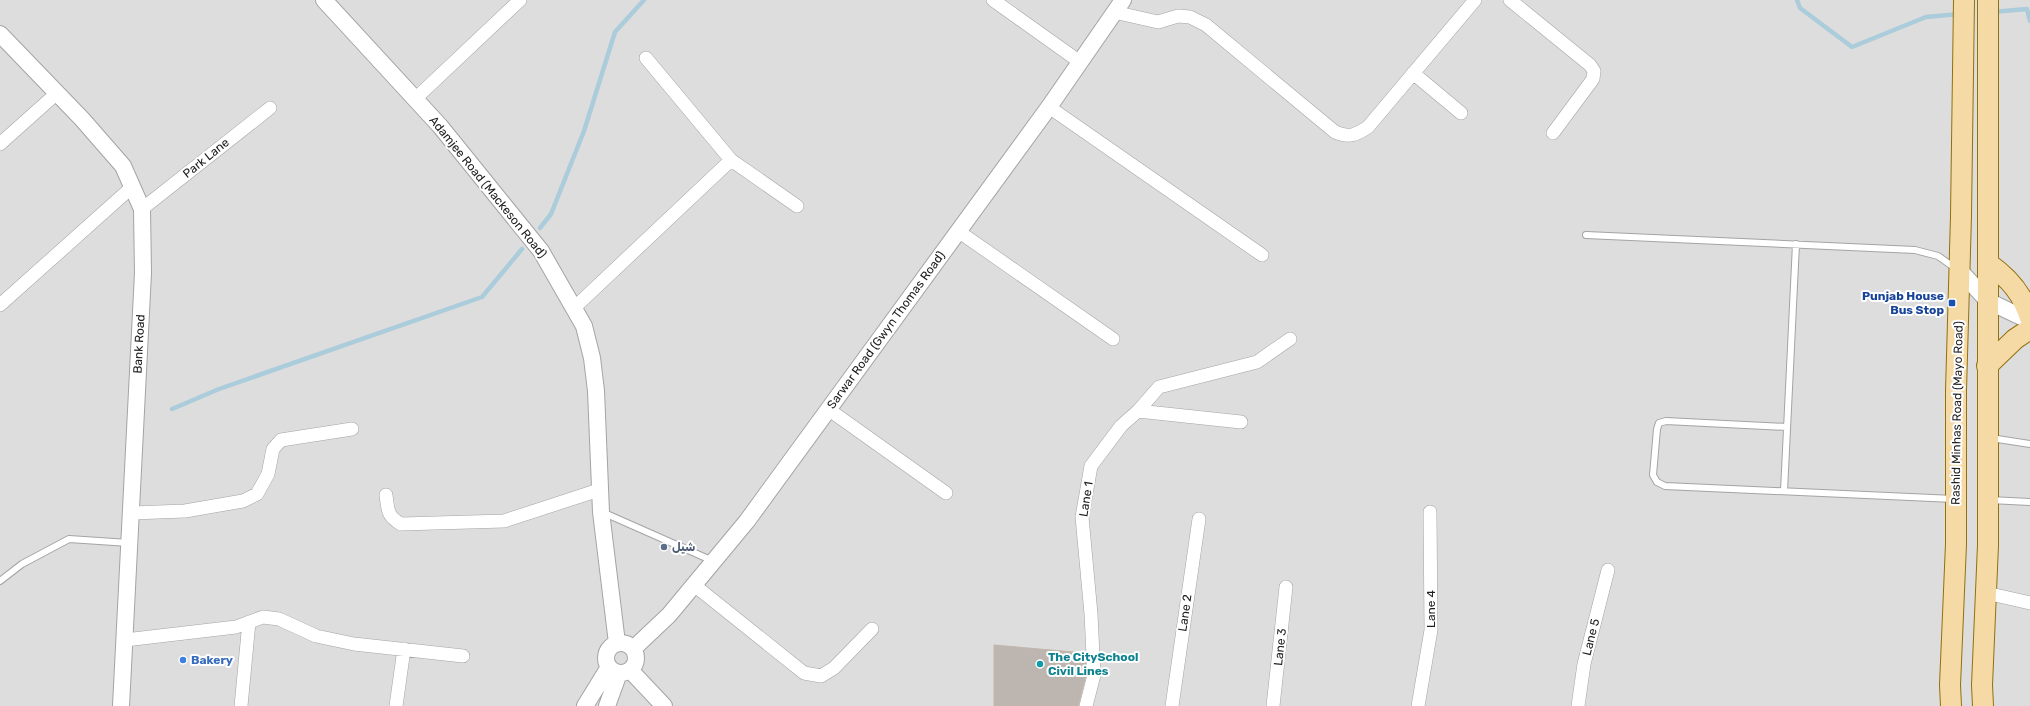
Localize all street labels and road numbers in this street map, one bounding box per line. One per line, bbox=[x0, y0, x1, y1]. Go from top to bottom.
street label: Adamjee Road (Mackeson Road) bbox=[426, 113, 550, 261]
street label: Park Lane bbox=[180, 135, 232, 181]
street label: Sarwar Road (Gwyn Thomas Road) bbox=[824, 249, 948, 411]
street label: Bank Road bbox=[130, 314, 148, 374]
street label: Rashid Minhas Road (Mayo Road) bbox=[1948, 321, 1966, 505]
street label: Lane 1 bbox=[1076, 480, 1096, 518]
street label: Lane 4 bbox=[1424, 590, 1438, 628]
street label: Lane 2 bbox=[1175, 594, 1195, 632]
street label: Lane 5 bbox=[1580, 617, 1602, 657]
street label: Lane 3 bbox=[1271, 628, 1289, 666]

